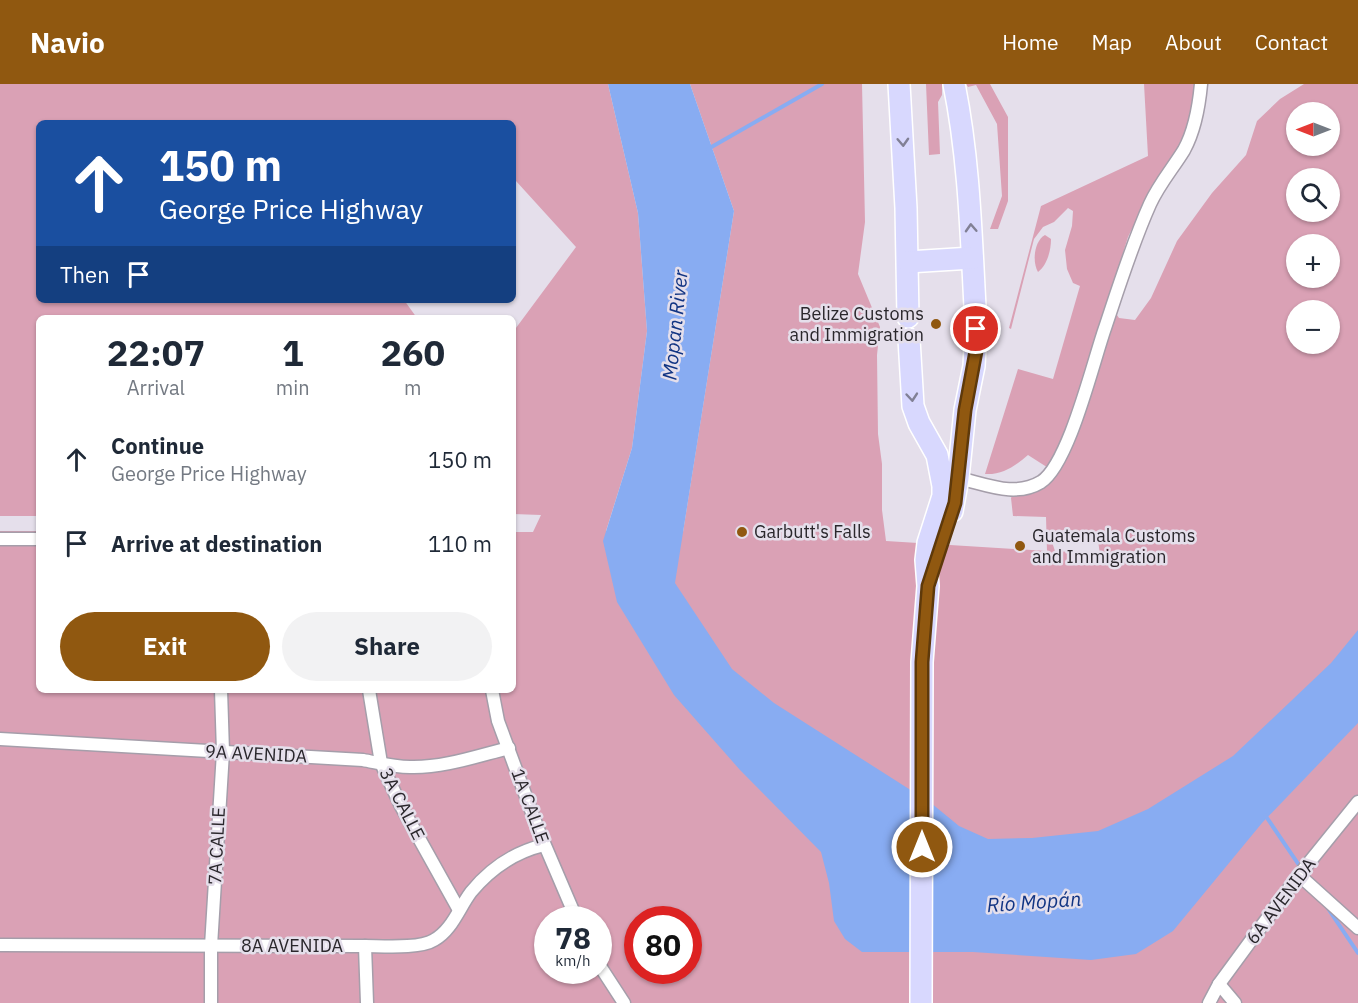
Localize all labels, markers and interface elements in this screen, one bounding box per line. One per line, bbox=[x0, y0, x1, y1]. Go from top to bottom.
text: Navio bbox=[30, 24, 105, 61]
text: Home bbox=[1002, 28, 1059, 56]
text: Map bbox=[1092, 28, 1132, 56]
text: About bbox=[1165, 28, 1222, 56]
text: Contact bbox=[1255, 28, 1328, 56]
north arrow bbox=[1286, 102, 1340, 156]
map controls bbox=[1286, 102, 1340, 354]
text: 150 m bbox=[159, 138, 282, 193]
one-way arrow bbox=[897, 138, 910, 147]
icon: ahead bbox=[60, 144, 138, 222]
button: search bbox=[1286, 168, 1340, 222]
text: George Price Highway bbox=[159, 191, 423, 226]
one-way arrow bbox=[964, 223, 977, 232]
button: + bbox=[1286, 234, 1340, 288]
icon: arrive bbox=[122, 258, 155, 291]
text: Then bbox=[60, 260, 110, 289]
water label: Mopan River bbox=[655, 268, 694, 381]
button: − bbox=[1286, 300, 1340, 354]
place label: Belize Customs and Immigration bbox=[790, 302, 924, 346]
pin bbox=[950, 303, 1001, 354]
icon: arrive bbox=[959, 312, 992, 345]
marker: Belize Customs and Immigration bbox=[929, 317, 943, 331]
text: 22:07 bbox=[107, 329, 205, 376]
text: 1 bbox=[282, 329, 304, 376]
text: 260 bbox=[380, 329, 445, 376]
text: Arrival bbox=[127, 374, 185, 401]
text: min bbox=[276, 374, 310, 401]
text: m bbox=[404, 374, 422, 401]
one-way arrow bbox=[906, 393, 919, 402]
text: Continue bbox=[111, 431, 204, 460]
icon: ahead bbox=[60, 443, 93, 476]
text: 150 m bbox=[428, 445, 492, 474]
text: George Price Highway bbox=[111, 460, 307, 487]
place label: Garbutt's Falls bbox=[754, 520, 871, 543]
place label: Guatemala Customs and Immigration bbox=[1032, 524, 1195, 568]
marker: Garbutt's Falls bbox=[735, 525, 749, 539]
icon: arrive bbox=[60, 527, 93, 560]
text: Arrive at destination bbox=[111, 529, 322, 558]
text: 110 m bbox=[428, 529, 492, 558]
marker: Guatemala Customs and Immigration bbox=[1013, 539, 1027, 553]
button: Exit bbox=[60, 612, 270, 681]
button: Share bbox=[282, 612, 492, 681]
street label: 9A AVENIDA bbox=[204, 739, 308, 768]
street label: 3A CALLE bbox=[375, 764, 430, 844]
street label: 1A CALLE bbox=[506, 765, 555, 846]
street label: 7A CALLE bbox=[203, 807, 230, 885]
position arrow bbox=[890, 815, 954, 879]
street label: 6A AVENIDA bbox=[1241, 853, 1321, 948]
water label: Río Mopán bbox=[986, 885, 1082, 918]
speed limit sign: 80 bbox=[624, 906, 702, 984]
text: 78 bbox=[555, 918, 591, 957]
street label: 8A AVENIDA bbox=[241, 934, 344, 957]
text: km/h bbox=[555, 951, 591, 970]

